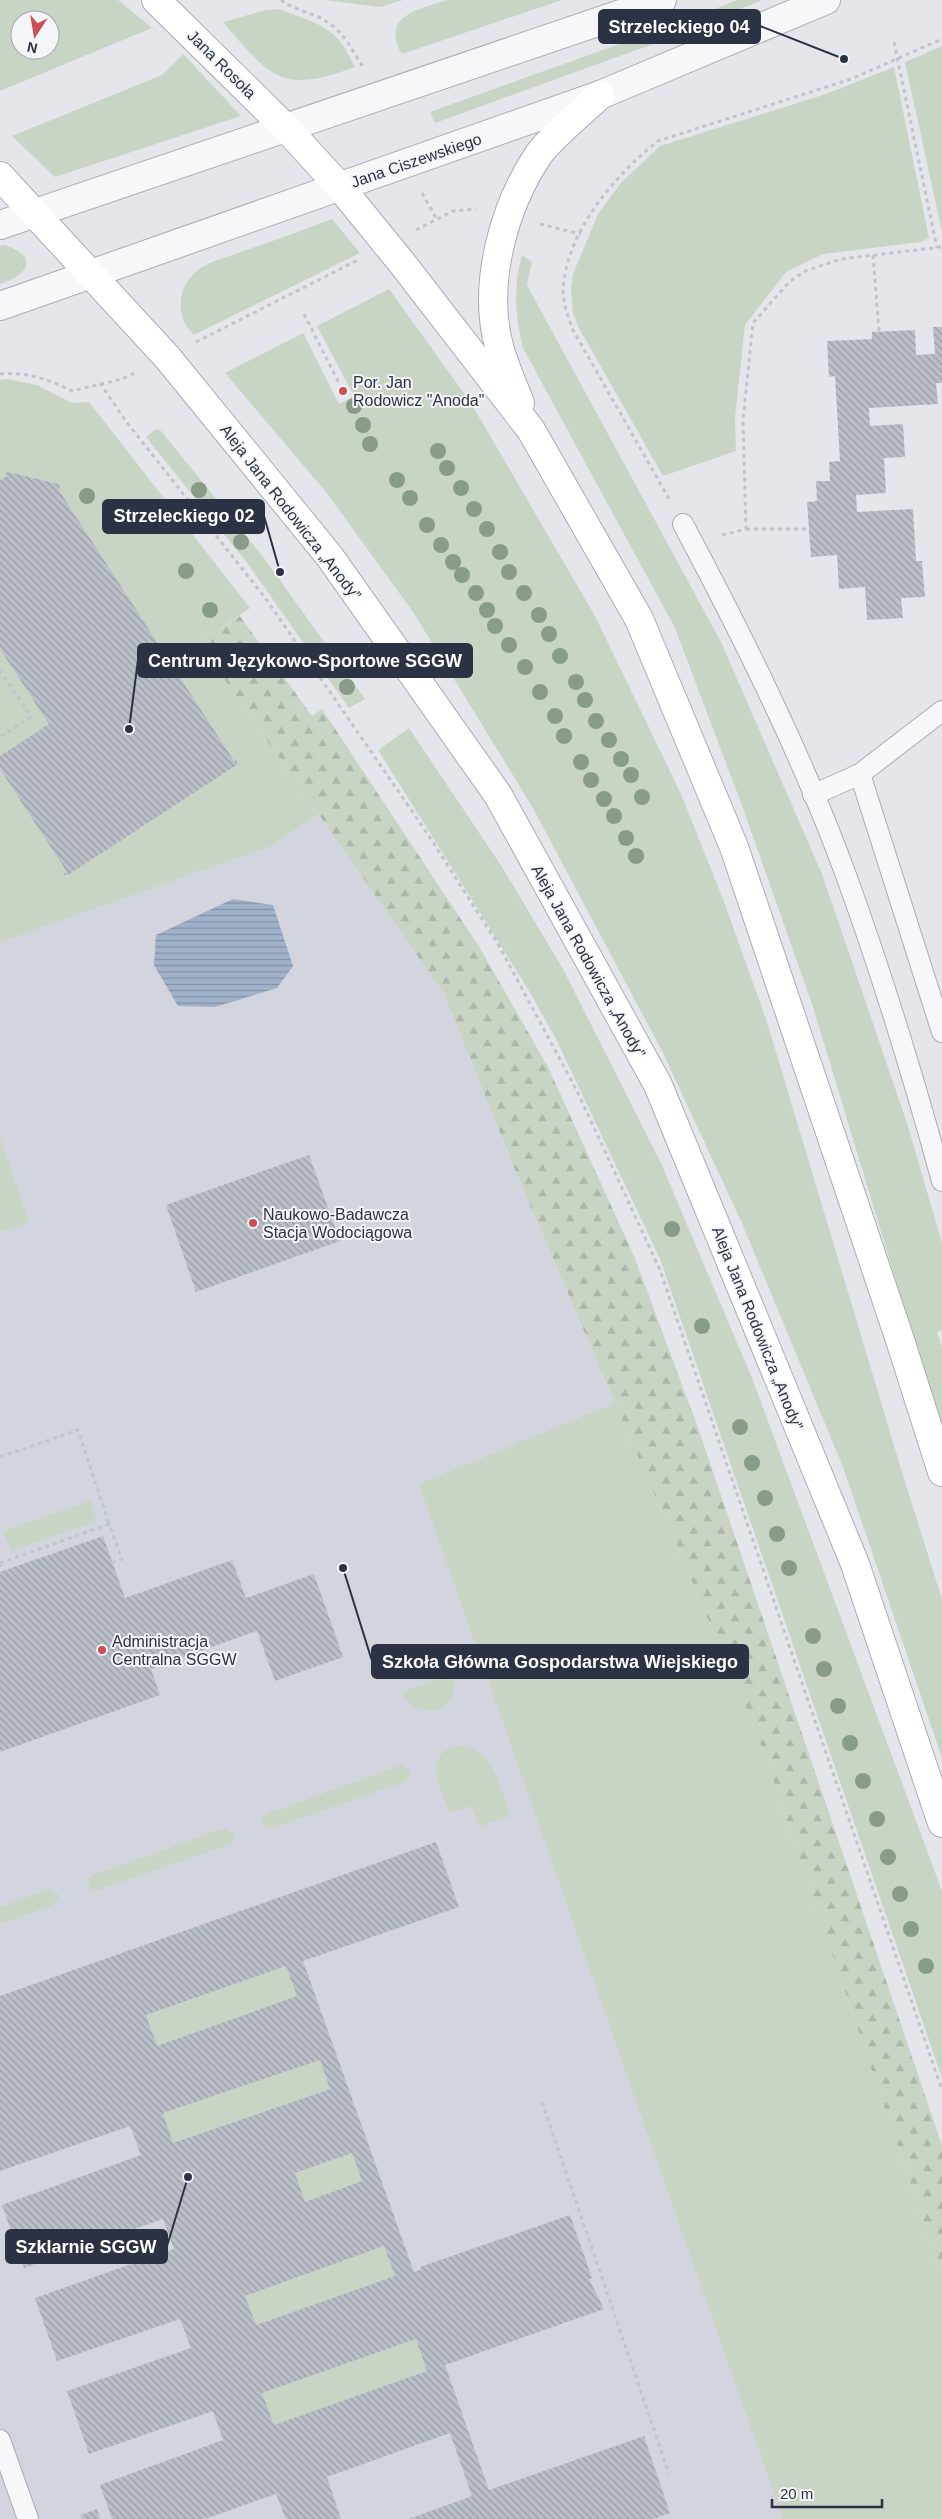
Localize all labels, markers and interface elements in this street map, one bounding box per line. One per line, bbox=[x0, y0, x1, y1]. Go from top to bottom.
north arrow bbox=[10, 10, 60, 60]
callout: Strzeleckiego 04 bbox=[599, 10, 760, 43]
text: Strzeleckiego 04 bbox=[608, 17, 750, 37]
street label: Jana Rosoła bbox=[184, 27, 259, 102]
text: N bbox=[26, 39, 39, 57]
street label: Jana Ciszewskiego bbox=[349, 130, 484, 191]
place label: Por. Jan Rodowicz "Anoda" bbox=[353, 374, 484, 409]
marker: Por. Jan Rodowicz "Anoda" bbox=[337, 385, 349, 397]
street label: Aleja Jana Rodowicza „Anody” bbox=[217, 421, 364, 603]
callout: Strzeleckiego 02 bbox=[103, 500, 264, 533]
text: Strzeleckiego 02 bbox=[113, 506, 255, 526]
callout: Centrum Językowo-Sportowe SGGW bbox=[138, 644, 472, 677]
text: Centrum Językowo-Sportowe SGGW bbox=[148, 651, 462, 671]
street label: Aleja Jana Rodowicza „Anody” bbox=[528, 862, 649, 1061]
place label: Naukowo-Badawcza Stacja Wodociągowa bbox=[263, 1206, 412, 1241]
marker: Naukowo-Badawcza Stacja Wodociągowa bbox=[247, 1217, 259, 1229]
street label: Aleja Jana Rodowicza „Anody” bbox=[709, 1224, 806, 1432]
place label: Administracja Centralna SGGW bbox=[112, 1633, 237, 1668]
marker: Administracja Centralna SGGW bbox=[96, 1644, 108, 1656]
callout: Szkoła Główna Gospodarstwa Wiejskiego bbox=[372, 1645, 748, 1678]
text: Szkoła Główna Gospodarstwa Wiejskiego bbox=[382, 1652, 738, 1672]
callout: Szklarnie SGGW bbox=[6, 2230, 167, 2263]
text: Szklarnie SGGW bbox=[15, 2237, 157, 2257]
scale bar bbox=[772, 2476, 882, 2508]
text: 20 m bbox=[780, 2485, 813, 2502]

